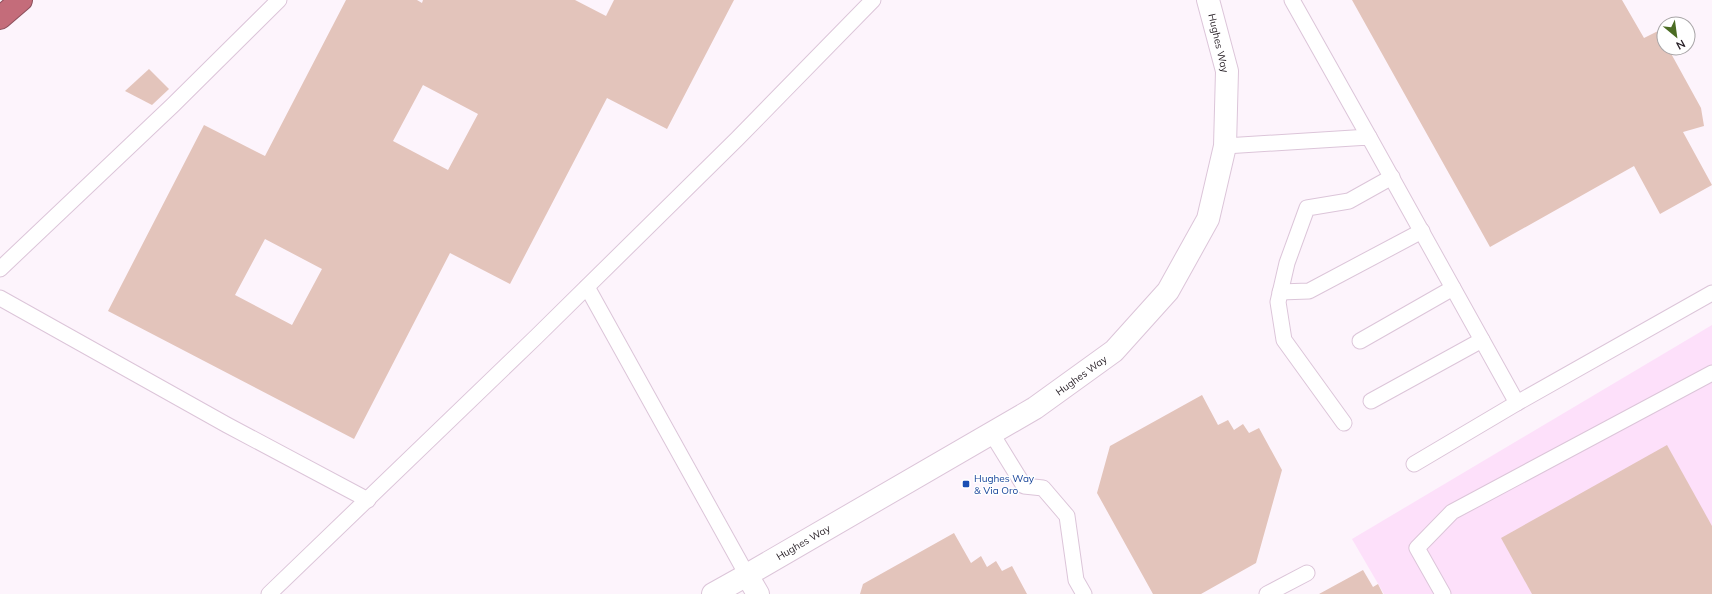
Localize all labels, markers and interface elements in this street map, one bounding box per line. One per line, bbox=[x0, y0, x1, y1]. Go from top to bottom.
street label: Hughes Way bbox=[1205, 12, 1232, 75]
north arrow bbox=[1656, 16, 1696, 56]
text: N bbox=[1674, 37, 1688, 53]
street label: Hughes Way bbox=[1053, 352, 1110, 398]
place label: Hughes Way & Via Oro bbox=[974, 472, 1035, 497]
marker: Hughes Way & Via Oro bbox=[961, 479, 971, 489]
street label: Hughes Way bbox=[774, 521, 833, 563]

